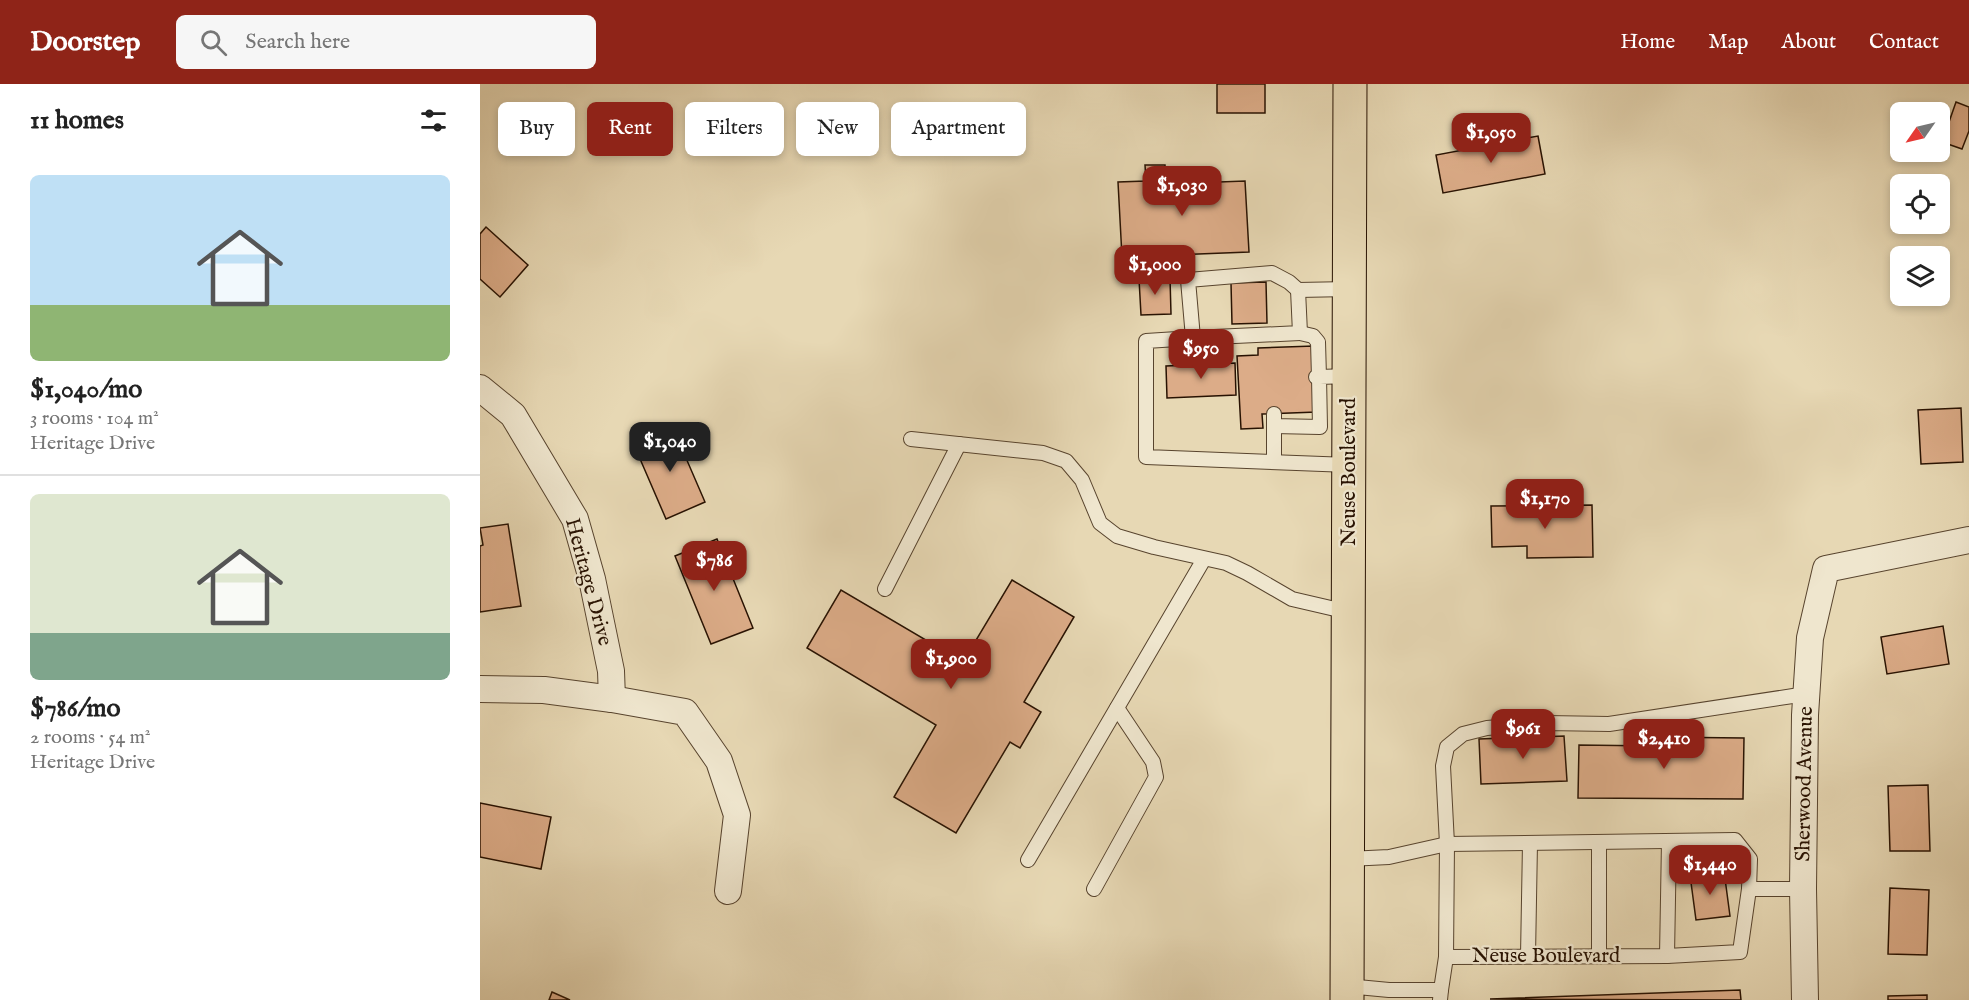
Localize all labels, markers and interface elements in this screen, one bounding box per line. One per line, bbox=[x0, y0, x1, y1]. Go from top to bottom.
search box bbox=[176, 15, 596, 69]
text: Doorstep bbox=[30, 25, 140, 60]
icon: search bbox=[197, 26, 230, 59]
text: Search here bbox=[245, 28, 350, 56]
text: Home bbox=[1620, 29, 1675, 56]
text: Map bbox=[1708, 29, 1748, 56]
text: About bbox=[1781, 29, 1836, 56]
text: Contact bbox=[1869, 29, 1939, 56]
chip: Buy bbox=[498, 102, 575, 156]
chip: Rent bbox=[587, 102, 673, 156]
chip: Filters bbox=[685, 102, 784, 156]
chip: New bbox=[796, 102, 879, 156]
chip: Apartment bbox=[891, 102, 1026, 156]
north arrow bbox=[1890, 102, 1950, 162]
map controls bbox=[1890, 102, 1950, 306]
text: 11 homes bbox=[30, 104, 124, 137]
icon: filters bbox=[417, 104, 450, 137]
pin: $1,050 bbox=[1442, 113, 1540, 164]
text: $1,050 bbox=[1466, 120, 1516, 145]
pin: $1,030 bbox=[1133, 166, 1231, 217]
text: $1,030 bbox=[1157, 173, 1207, 198]
button: locate bbox=[1890, 174, 1950, 234]
icon: home bbox=[186, 214, 294, 322]
pin: $1,000 bbox=[1106, 245, 1204, 296]
button: layers bbox=[1890, 246, 1950, 306]
text: $1,000 bbox=[1128, 252, 1182, 277]
pin: $950 bbox=[1165, 329, 1237, 380]
text: $950 bbox=[1183, 336, 1219, 361]
text: $1,040/mo bbox=[30, 373, 142, 406]
street label: Neuse Boulevard bbox=[1336, 397, 1363, 546]
text: 3 rooms · 104 m² bbox=[30, 406, 159, 431]
pin: $1,040 bbox=[621, 422, 719, 473]
text: $1,040 bbox=[643, 429, 697, 454]
text: Heritage Drive bbox=[30, 431, 155, 456]
pin: $1,170 bbox=[1496, 479, 1594, 530]
text: $1,170 bbox=[1520, 486, 1570, 511]
street label: Heritage Drive bbox=[558, 515, 618, 649]
icon: home bbox=[186, 533, 294, 641]
pin: $786 bbox=[678, 541, 750, 592]
text: $786 bbox=[696, 548, 732, 573]
pin: $1,900 bbox=[902, 639, 1000, 690]
text: $1,900 bbox=[925, 646, 977, 671]
text: $786/mo bbox=[30, 692, 121, 725]
street label: Sherwood Avenue bbox=[1790, 706, 1820, 862]
pin: $961 bbox=[1487, 709, 1559, 760]
text: $961 bbox=[1505, 716, 1541, 741]
pin: $2,410 bbox=[1615, 719, 1713, 770]
text: 2 rooms · 54 m² bbox=[30, 725, 151, 750]
text: $2,410 bbox=[1637, 726, 1691, 751]
text: Heritage Drive bbox=[30, 750, 155, 775]
pin: $1,440 bbox=[1661, 845, 1759, 896]
text: $1,440 bbox=[1683, 852, 1737, 877]
street label: Neuse Boulevard bbox=[1472, 943, 1621, 970]

